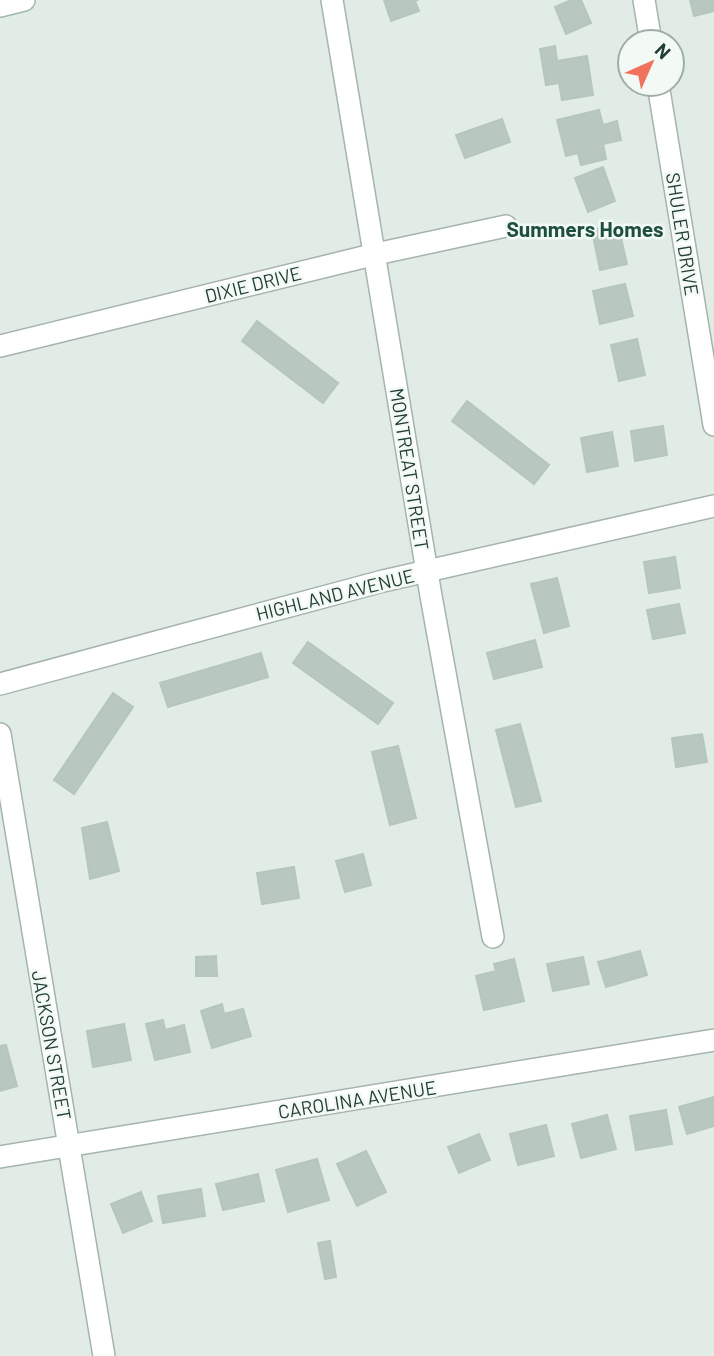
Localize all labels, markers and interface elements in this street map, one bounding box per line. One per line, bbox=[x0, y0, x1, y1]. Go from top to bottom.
north arrow bbox=[616, 28, 686, 98]
text: N bbox=[651, 38, 676, 63]
street label: SHULER DRIVE bbox=[662, 171, 704, 297]
district label: Summers Homes bbox=[506, 216, 664, 241]
street label: DIXIE DRIVE bbox=[202, 261, 304, 307]
street label: MONTREAT STREET bbox=[386, 386, 434, 552]
street label: HIGHLAND AVENUE bbox=[253, 563, 417, 625]
street label: JACKSON STREET bbox=[28, 968, 76, 1122]
street label: CAROLINA AVENUE bbox=[276, 1075, 438, 1123]

